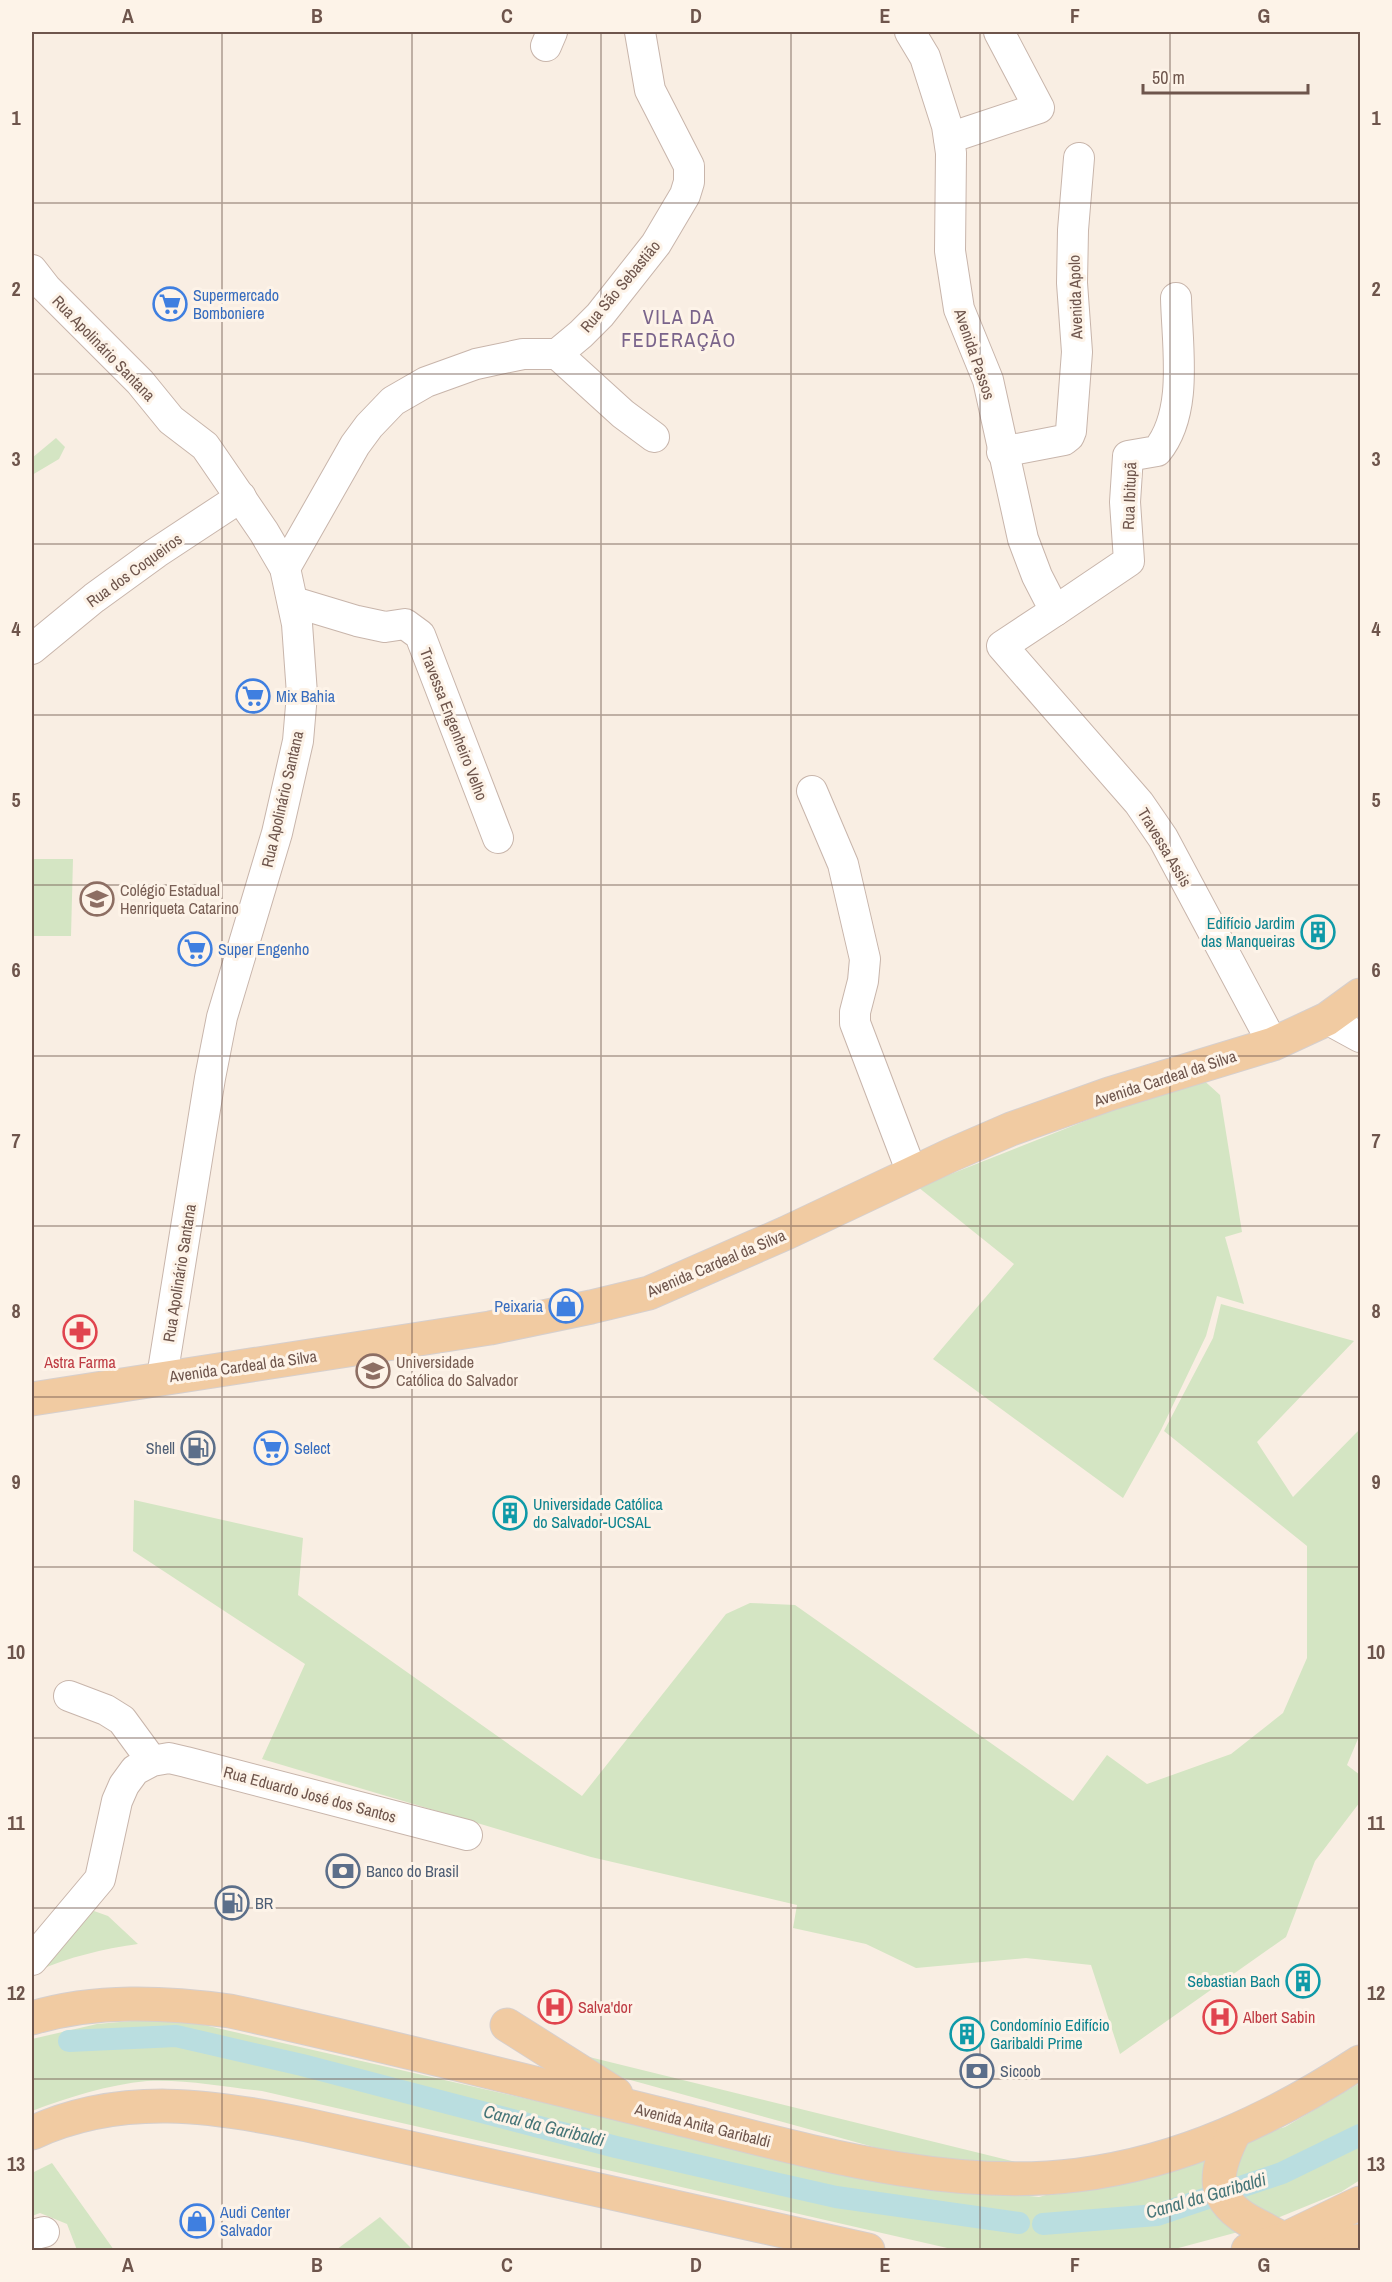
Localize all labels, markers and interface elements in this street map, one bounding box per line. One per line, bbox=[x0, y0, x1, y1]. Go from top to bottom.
text: A bbox=[122, 2, 134, 29]
text: B bbox=[311, 2, 323, 29]
text: C bbox=[501, 2, 513, 29]
text: D bbox=[690, 2, 702, 29]
text: E bbox=[880, 2, 891, 29]
text: F bbox=[1070, 2, 1080, 29]
text: G bbox=[1258, 2, 1270, 29]
scale bar bbox=[1143, 57, 1308, 95]
text: 50 m bbox=[1152, 65, 1185, 90]
text: 1 bbox=[11, 104, 21, 131]
text: 1 bbox=[1371, 104, 1381, 131]
street label: Rua São Sebastião bbox=[575, 235, 665, 337]
street label: Avenida Apolo bbox=[1063, 254, 1088, 341]
text: 2 bbox=[11, 275, 21, 302]
text: 2 bbox=[1371, 275, 1381, 302]
place label: Supermercado Bomboniere bbox=[193, 284, 279, 324]
supermarket icon: Supermercado Bomboniere bbox=[152, 286, 188, 322]
street label: Rua Apolinário Santana bbox=[48, 290, 161, 406]
district label: VILA DA FEDERAÇÃO bbox=[621, 303, 737, 353]
street label: Avenida Passos bbox=[949, 305, 1001, 402]
text: 3 bbox=[11, 445, 21, 472]
text: 3 bbox=[1371, 445, 1381, 472]
street label: Rua Ibitupã bbox=[1117, 461, 1141, 530]
street label: Rua dos Coqueiros bbox=[82, 528, 186, 612]
text: 4 bbox=[11, 615, 21, 642]
text: 4 bbox=[1371, 615, 1381, 642]
street label: Travessa Engenheiro Velho bbox=[415, 645, 493, 803]
supermarket icon: Mix Bahia bbox=[235, 678, 271, 714]
place label: Mix Bahia bbox=[276, 685, 336, 707]
street label: Rua Apolinário Santana bbox=[256, 728, 309, 869]
text: 5 bbox=[11, 786, 21, 813]
text: 5 bbox=[1371, 786, 1381, 813]
street label: Travessa Assis bbox=[1133, 803, 1197, 891]
place label: Colégio Estadual Henriqueta Catarino bbox=[120, 879, 239, 919]
school or university icon: Colégio Estadual Henriqueta Catarino bbox=[79, 881, 115, 917]
place label: Edifício Jardim das Manqueiras bbox=[1201, 912, 1295, 952]
building icon: Edifício Jardim das Manqueiras bbox=[1300, 914, 1336, 950]
supermarket icon: Super Engenho bbox=[177, 931, 213, 967]
place label: Super Engenho bbox=[218, 938, 309, 960]
text: 6 bbox=[11, 956, 21, 983]
text: 6 bbox=[1371, 956, 1381, 983]
street label: Avenida Cardeal da Silva bbox=[1090, 1044, 1240, 1112]
text: 7 bbox=[11, 1127, 21, 1154]
text: 7 bbox=[1371, 1127, 1381, 1154]
street label: Rua Apolinário Santana bbox=[157, 1202, 201, 1344]
street label: Avenida Cardeal da Silva bbox=[642, 1224, 789, 1303]
shop icon: Peixaria bbox=[548, 1288, 584, 1324]
place label: Peixaria bbox=[494, 1295, 544, 1317]
text: 8 bbox=[11, 1297, 21, 1324]
text: 8 bbox=[1371, 1297, 1381, 1324]
pharmacy icon: Astra Farma bbox=[62, 1314, 98, 1350]
street label: Avenida Cardeal da Silva bbox=[167, 1345, 319, 1387]
place label: Astra Farma bbox=[43, 1351, 116, 1373]
place label: Universidade Católica do Salvador bbox=[396, 1351, 518, 1391]
school or university icon: Universidade Católica do Salvador bbox=[355, 1353, 391, 1389]
fuel station icon: Shell bbox=[180, 1430, 216, 1466]
supermarket icon: Select bbox=[253, 1430, 289, 1466]
place label: Shell bbox=[146, 1437, 175, 1459]
place label: Select bbox=[294, 1437, 331, 1459]
text: 9 bbox=[11, 1468, 21, 1495]
text: 9 bbox=[1371, 1468, 1381, 1495]
place label: Universidade Católica do Salvador-UCSAL bbox=[533, 1493, 664, 1533]
building icon: Universidade Católica do Salvador-UCSAL bbox=[492, 1495, 528, 1531]
text: 10 bbox=[7, 1638, 25, 1665]
text: 10 bbox=[1367, 1638, 1385, 1665]
street label: Rua Eduardo José dos Santos bbox=[221, 1760, 399, 1828]
text: 11 bbox=[7, 1809, 26, 1836]
text: 11 bbox=[1367, 1809, 1386, 1836]
bank icon: Banco do Brasil bbox=[325, 1853, 361, 1889]
place label: Banco do Brasil bbox=[366, 1860, 459, 1882]
fuel station icon: BR bbox=[214, 1885, 250, 1921]
place label: BR bbox=[255, 1892, 274, 1914]
building icon: Sebastian Bach bbox=[1285, 1963, 1321, 1999]
place label: Sebastian Bach bbox=[1187, 1970, 1280, 1992]
text: 12 bbox=[7, 1979, 25, 2006]
text: 12 bbox=[1367, 1979, 1385, 2006]
hospital icon: Salva'dor bbox=[537, 1989, 573, 2025]
place label: Salva'dor bbox=[578, 1996, 633, 2018]
hospital icon: Albert Sabin bbox=[1202, 1999, 1238, 2035]
place label: Albert Sabin bbox=[1242, 2006, 1315, 2028]
place label: Condomínio Edifício Garibaldi Prime bbox=[990, 2014, 1110, 2054]
building icon: Condomínio Edifício Garibaldi Prime bbox=[949, 2016, 985, 2052]
bank icon: Sicoob bbox=[959, 2053, 995, 2089]
place label: Sicoob bbox=[1000, 2060, 1041, 2082]
street label: Avenida Anita Garibaldi bbox=[632, 2097, 773, 2153]
water label: Canal da Garibaldi bbox=[481, 2098, 607, 2153]
text: 13 bbox=[7, 2150, 25, 2177]
text: 13 bbox=[1367, 2150, 1385, 2177]
water label: Canal da Garibaldi bbox=[1143, 2166, 1269, 2225]
place label: Audi Center Salvador bbox=[219, 2201, 291, 2241]
shop icon: Audi Center Salvador bbox=[179, 2203, 215, 2239]
text: A bbox=[122, 2251, 134, 2278]
text: B bbox=[311, 2251, 323, 2278]
text: C bbox=[501, 2251, 513, 2278]
text: D bbox=[690, 2251, 702, 2278]
text: E bbox=[880, 2251, 891, 2278]
text: F bbox=[1070, 2251, 1080, 2278]
text: G bbox=[1258, 2251, 1270, 2278]

